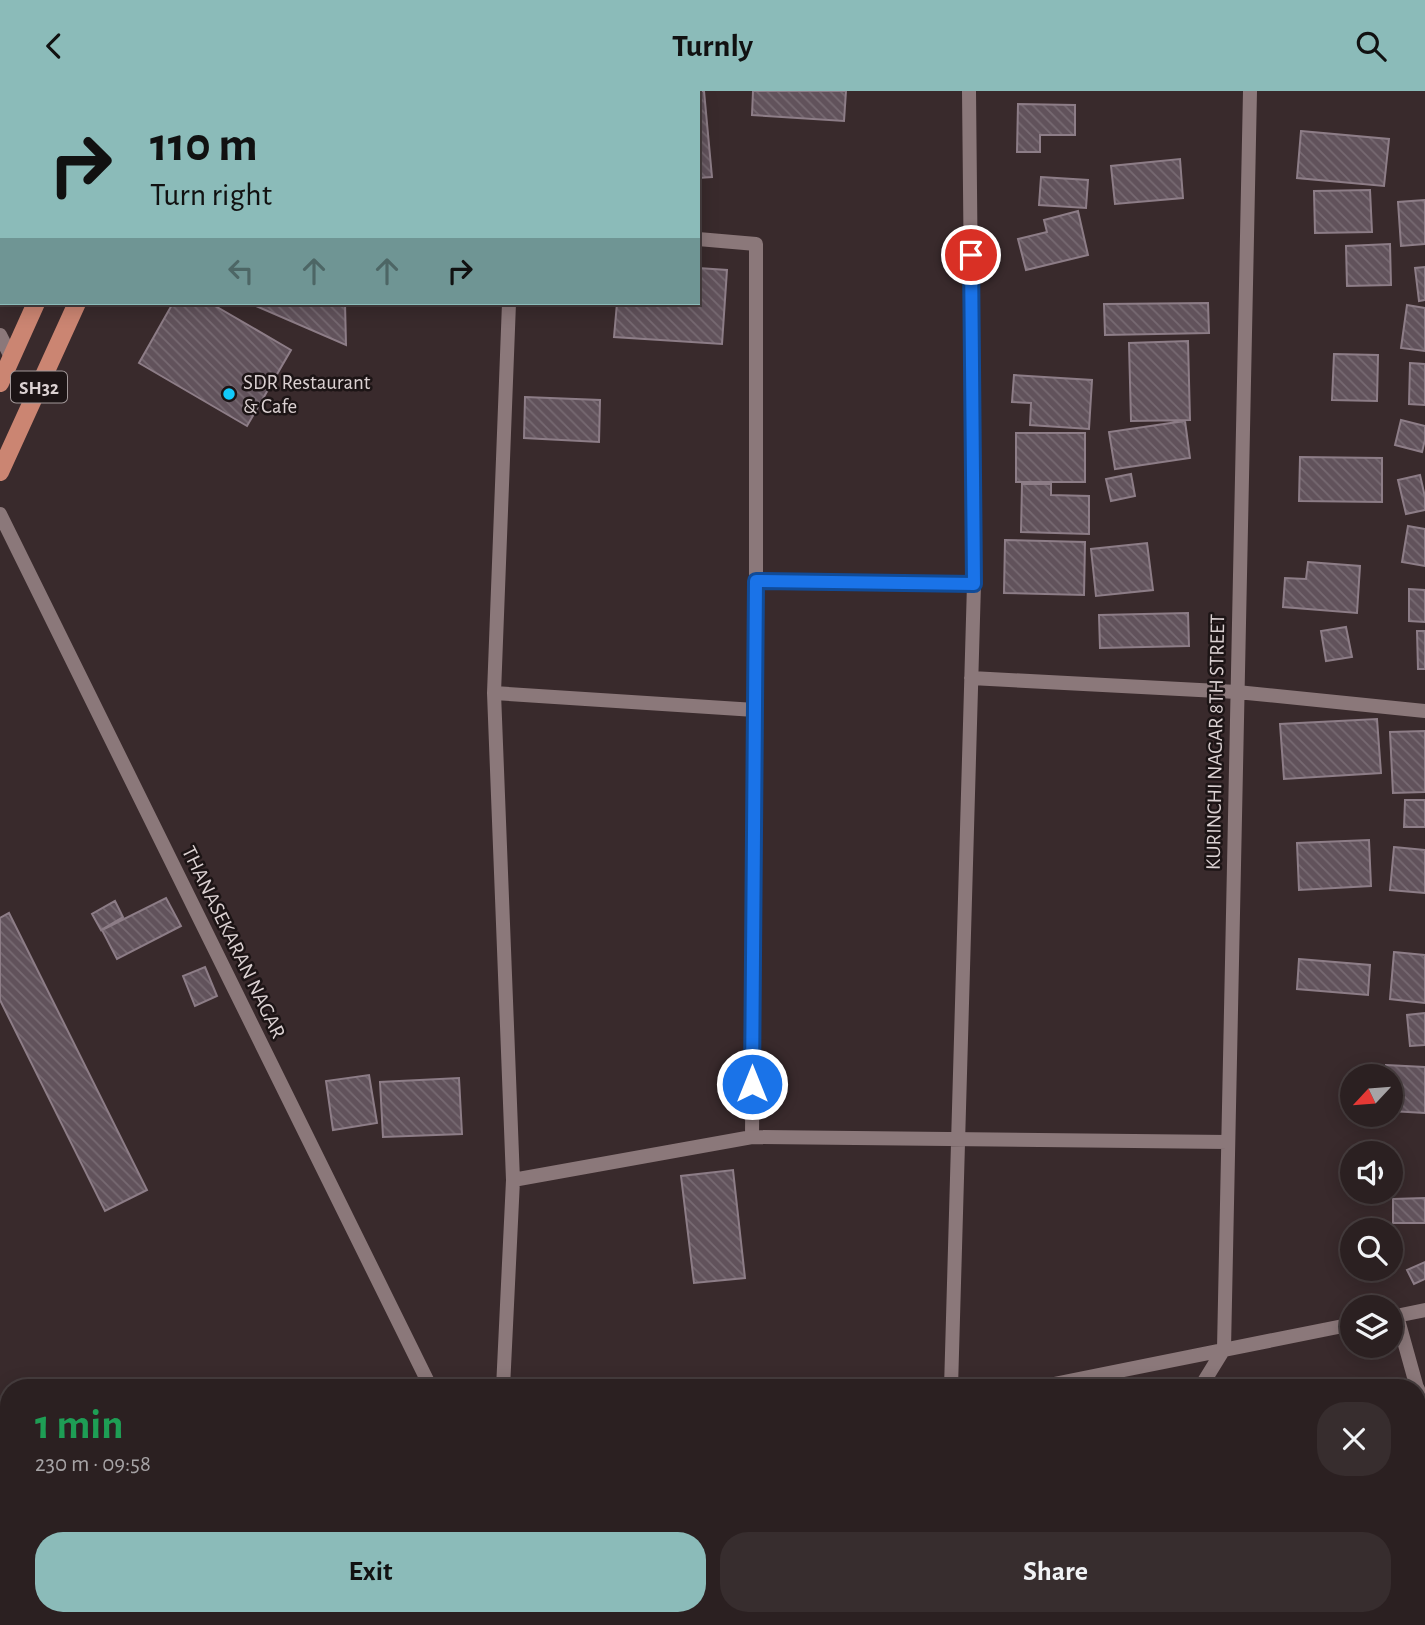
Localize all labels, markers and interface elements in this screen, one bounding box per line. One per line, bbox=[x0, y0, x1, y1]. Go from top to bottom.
icon: back bbox=[35, 27, 73, 65]
icon: search bbox=[1352, 27, 1390, 65]
text: Turnly bbox=[672, 30, 753, 62]
icon: right bbox=[35, 119, 126, 210]
text: 110 m bbox=[150, 121, 258, 170]
text: Turn right bbox=[150, 179, 272, 211]
pin bbox=[941, 225, 1001, 285]
icon: arrive bbox=[952, 236, 990, 274]
icon: left bbox=[222, 252, 260, 290]
icon: ahead bbox=[295, 252, 333, 290]
icon: ahead bbox=[368, 252, 406, 290]
icon: right bbox=[441, 252, 479, 290]
road number: SH32 bbox=[11, 371, 67, 403]
place label: SDR Restaurant & Cafe bbox=[243, 372, 371, 417]
marker: SDR Restaurant & Cafe bbox=[221, 386, 237, 402]
street label: KURINCHI NAGAR 8TH STREET bbox=[1203, 614, 1228, 870]
street label: THANASEKARAN NAGAR bbox=[178, 843, 289, 1042]
position arrow bbox=[715, 1047, 789, 1121]
north arrow bbox=[1340, 1064, 1404, 1127]
map controls bbox=[1340, 1064, 1403, 1358]
button: sound bbox=[1340, 1141, 1403, 1204]
button: search bbox=[1340, 1218, 1403, 1281]
button: layers bbox=[1340, 1295, 1403, 1358]
button: close bbox=[1317, 1402, 1391, 1476]
text: 1 min bbox=[35, 1404, 124, 1446]
text: 230 m · 09:58 bbox=[35, 1453, 151, 1476]
button: Exit bbox=[35, 1532, 706, 1612]
button: Share bbox=[720, 1532, 1391, 1612]

